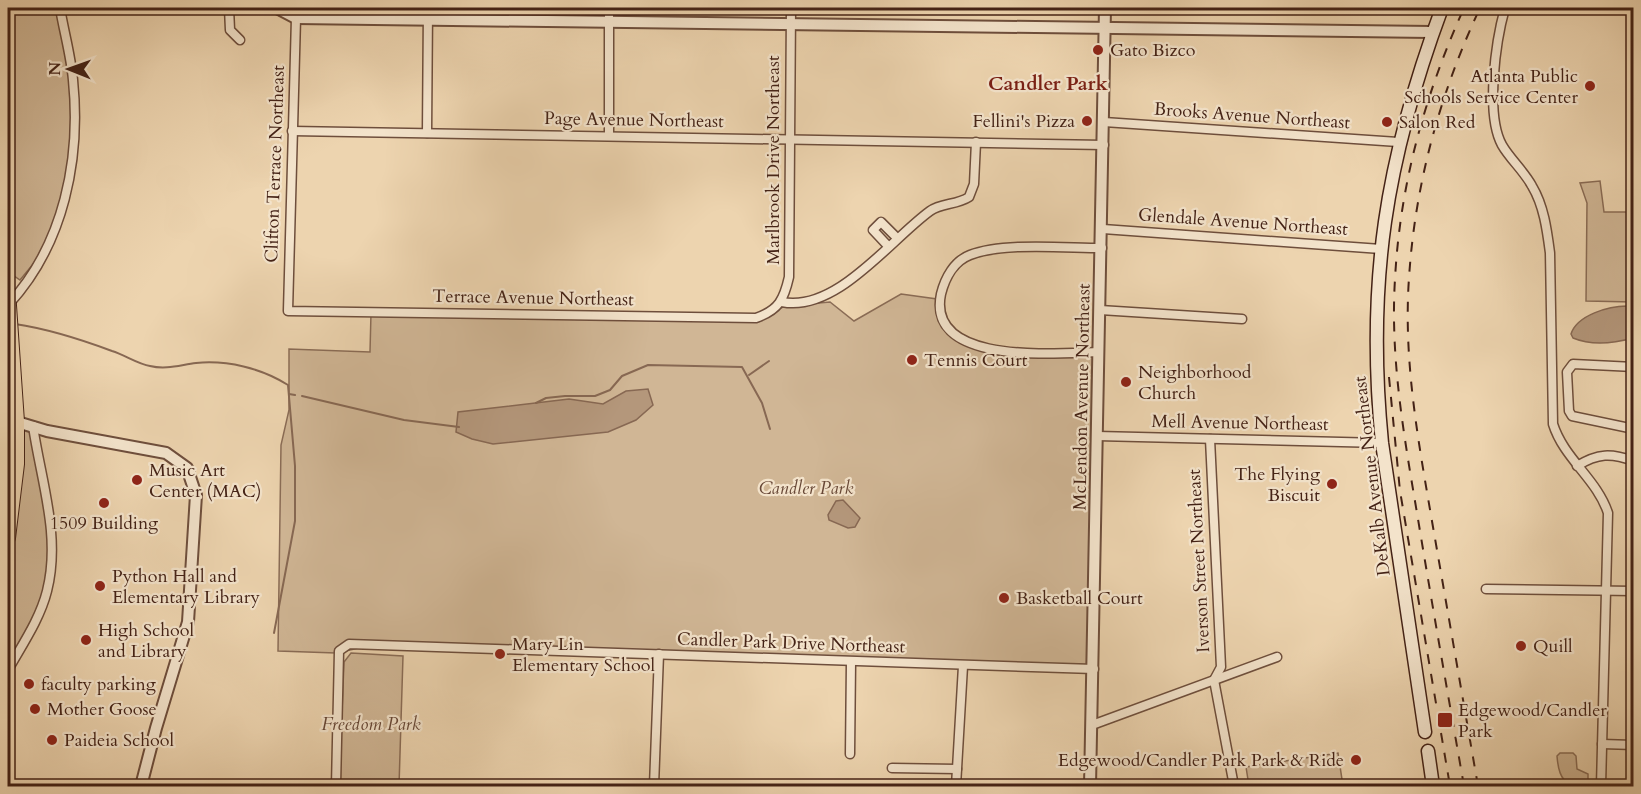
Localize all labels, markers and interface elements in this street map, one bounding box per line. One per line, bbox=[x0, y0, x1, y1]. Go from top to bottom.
place label: Gato Bizco bbox=[1110, 38, 1196, 63]
north arrow bbox=[39, 39, 99, 99]
marker: Gato Bizco bbox=[1091, 43, 1105, 57]
street label: Marlbrook Drive Northeast bbox=[761, 55, 786, 265]
text: N bbox=[44, 62, 66, 76]
street label: Clifton Terrace Northeast bbox=[259, 64, 291, 263]
place label: Atlanta Public Schools Service Center bbox=[1404, 64, 1578, 110]
district label: Candler Park bbox=[988, 70, 1109, 97]
marker: Atlanta Public Schools Service Center bbox=[1583, 79, 1597, 93]
street label: Brooks Avenue Northeast bbox=[1153, 97, 1351, 135]
street label: Page Avenue Northeast bbox=[544, 106, 724, 134]
place label: Fellini's Pizza bbox=[973, 109, 1075, 134]
place label: Salon Red bbox=[1399, 110, 1476, 135]
marker: Fellini's Pizza bbox=[1080, 114, 1094, 128]
marker: Salon Red bbox=[1380, 115, 1394, 129]
street label: Glendale Avenue Northeast bbox=[1137, 202, 1349, 242]
street label: McLendon Avenue Northeast bbox=[1068, 283, 1096, 511]
street label: Terrace Avenue Northeast bbox=[432, 284, 634, 312]
place label: Tennis Court bbox=[924, 348, 1028, 373]
marker: Tennis Court bbox=[905, 353, 919, 367]
place label: Neighborhood Church bbox=[1138, 360, 1252, 406]
street label: DeKalb Avenue Northeast bbox=[1347, 374, 1397, 577]
marker: Neighborhood Church bbox=[1119, 375, 1133, 389]
street label: Mell Avenue Northeast bbox=[1151, 409, 1329, 437]
place label: Music Art Center (MAC) bbox=[149, 458, 261, 504]
place label: The Flying Biscuit bbox=[1234, 462, 1321, 508]
street label: Iverson Street Northeast bbox=[1182, 468, 1216, 653]
marker: Music Art Center (MAC) bbox=[130, 473, 144, 487]
park label: Candler Park bbox=[759, 476, 853, 501]
marker: The Flying Biscuit bbox=[1325, 477, 1339, 491]
marker: 1509 Building bbox=[97, 496, 111, 510]
place label: 1509 Building bbox=[50, 511, 159, 536]
place label: Python Hall and Elementary Library bbox=[112, 564, 260, 610]
marker: Python Hall and Elementary Library bbox=[93, 579, 107, 593]
place label: Basketball Court bbox=[1016, 586, 1143, 611]
marker: Basketball Court bbox=[997, 591, 1011, 605]
place label: High School and Library bbox=[98, 618, 194, 664]
street label: Candler Park Drive Northeast bbox=[677, 627, 906, 659]
place label: Mary Lin Elementary School bbox=[512, 632, 655, 678]
marker: High School and Library bbox=[79, 633, 93, 647]
place label: Quill bbox=[1533, 634, 1573, 659]
marker: Quill bbox=[1514, 639, 1528, 653]
marker: Mary Lin Elementary School bbox=[493, 647, 507, 661]
place label: faculty parking bbox=[41, 672, 157, 697]
marker: faculty parking bbox=[22, 677, 36, 691]
place label: Mother Goose bbox=[47, 697, 157, 722]
place label: Edgewood/Candler Park bbox=[1458, 698, 1607, 744]
marker: Mother Goose bbox=[28, 702, 42, 716]
marker: Edgewood/Candler Park bbox=[1436, 711, 1454, 729]
park label: Freedom Park bbox=[321, 712, 421, 737]
place label: Paideia School bbox=[64, 728, 174, 753]
marker: Paideia School bbox=[45, 733, 59, 747]
place label: Edgewood/Candler Park Park & Ride bbox=[1058, 748, 1344, 773]
marker: Edgewood/Candler Park Park & Ride bbox=[1349, 753, 1363, 767]

